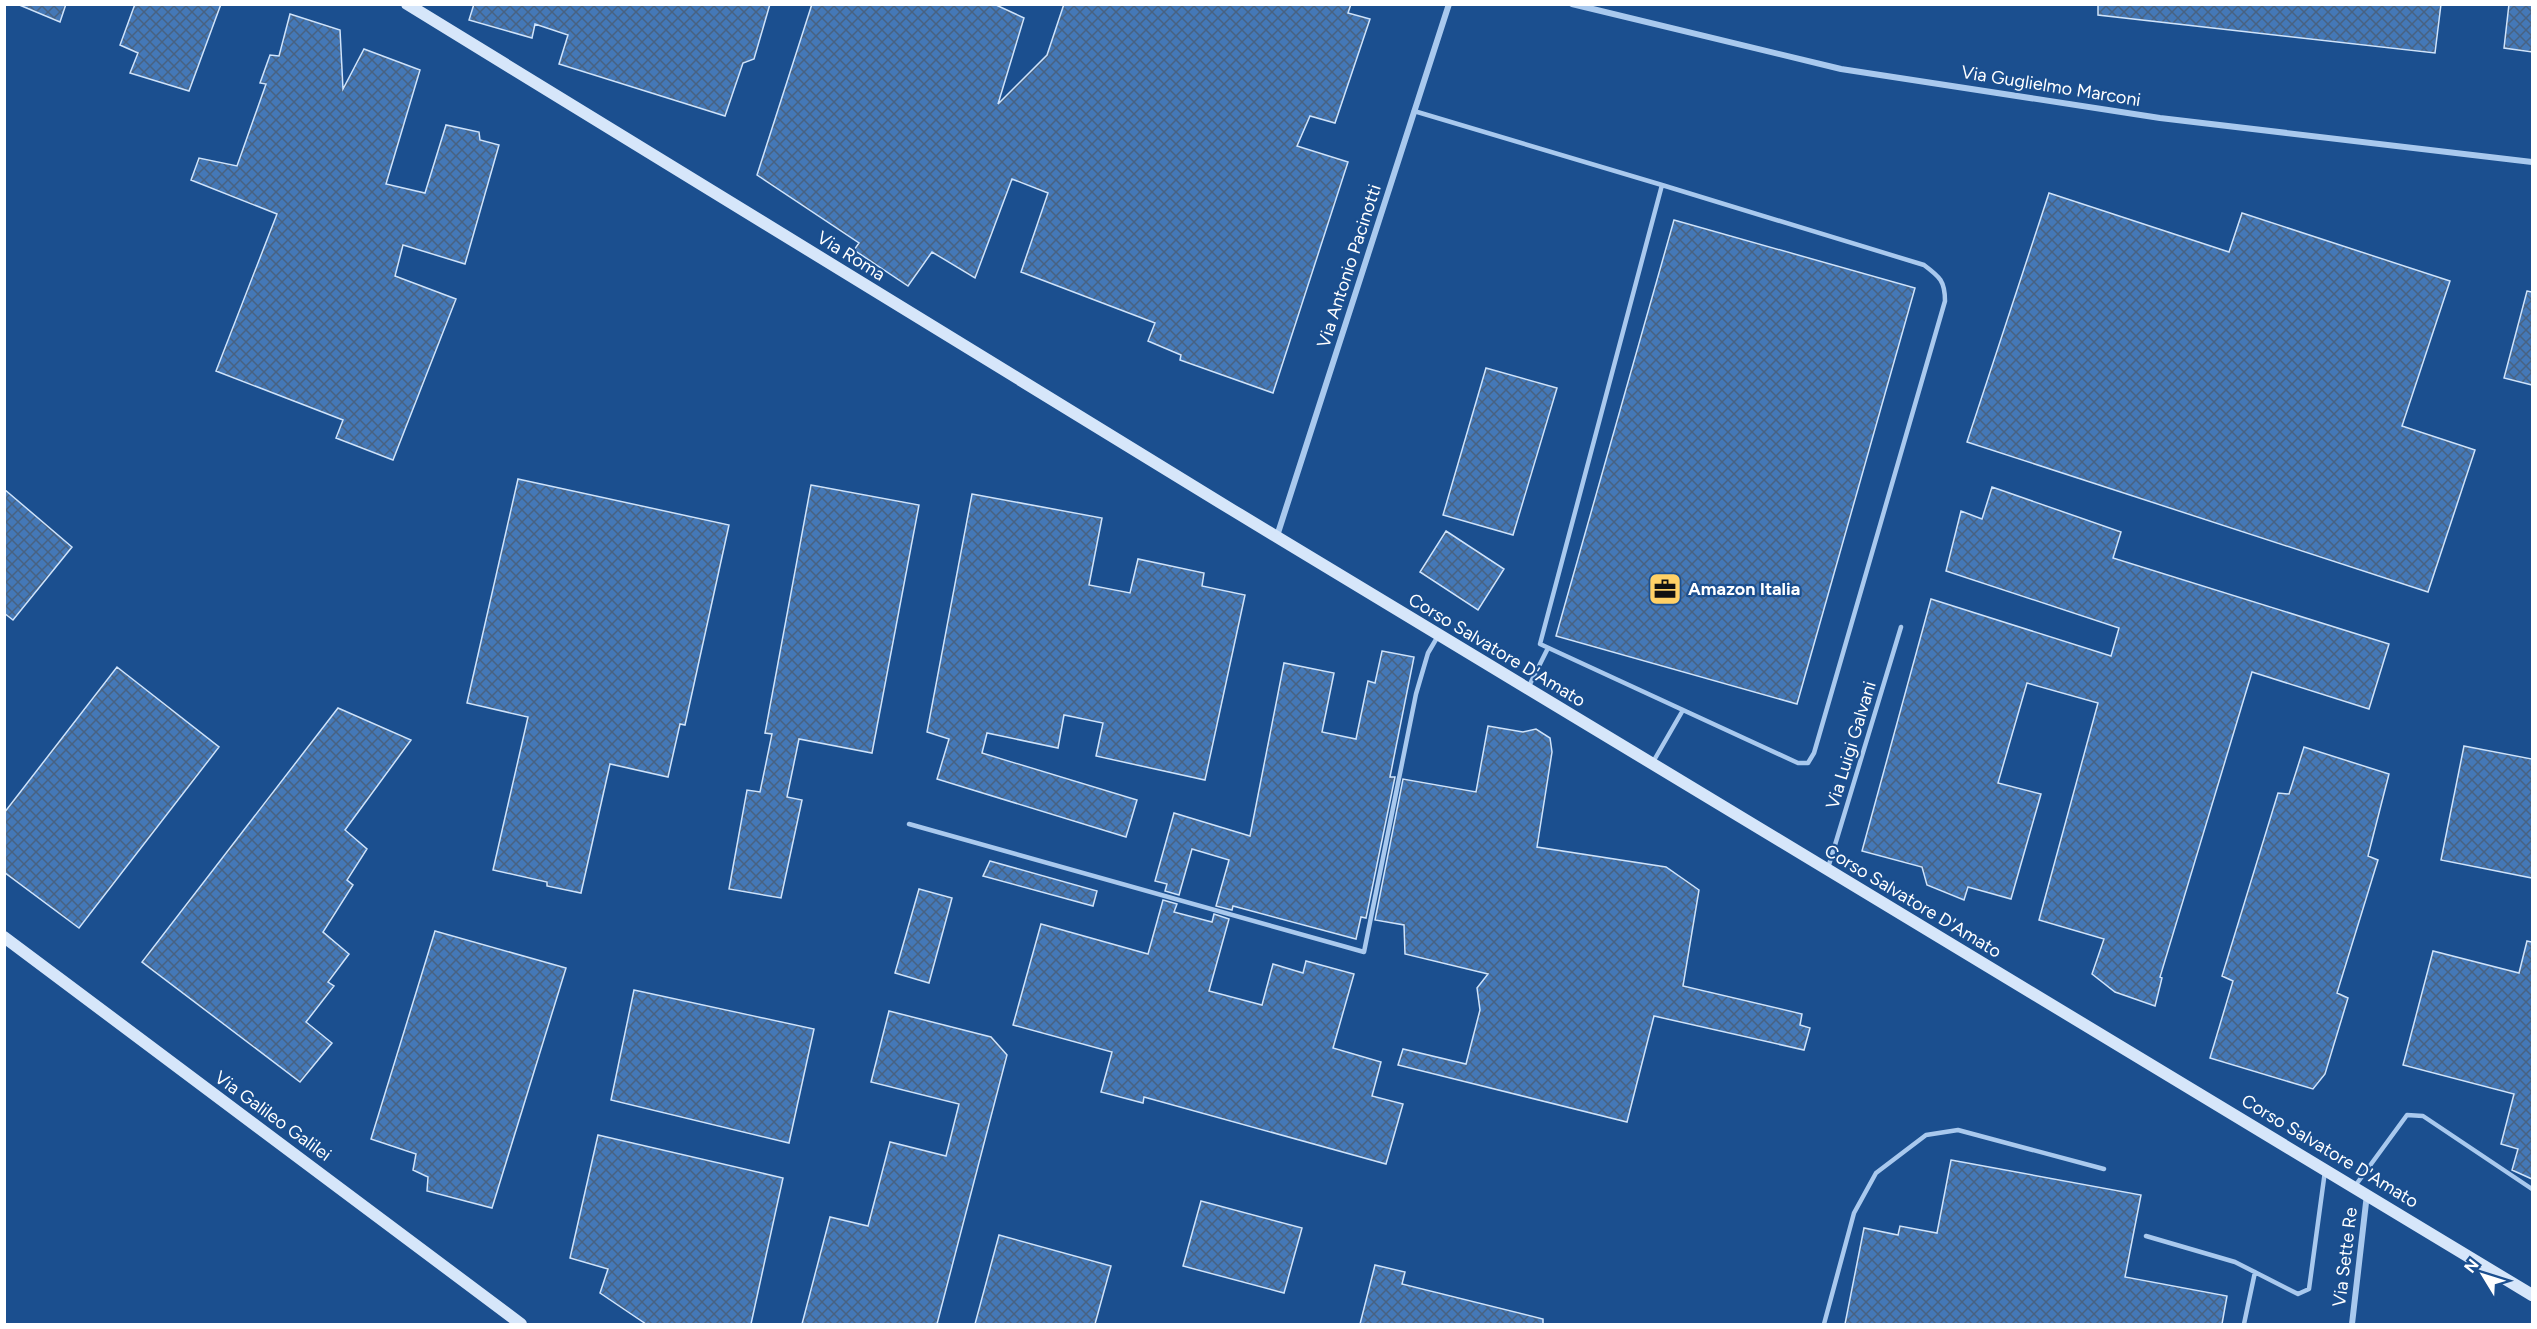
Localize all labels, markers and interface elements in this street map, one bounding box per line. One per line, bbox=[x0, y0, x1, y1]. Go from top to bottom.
street label: Via Guglielmo Marconi bbox=[1960, 61, 2142, 111]
street label: Via Antonio Pacinotti bbox=[1312, 182, 1386, 350]
street label: Via Roma bbox=[813, 226, 889, 286]
office icon: Amazon Italia bbox=[1647, 571, 1683, 607]
place label: Amazon Italia bbox=[1688, 578, 1800, 600]
street label: Corso Salvatore D'Amato bbox=[1404, 588, 1590, 712]
street label: Via Luigi Galvani bbox=[1821, 678, 1881, 812]
street label: Corso Salvatore D'Amato bbox=[1820, 839, 2006, 963]
street label: Via Galileo Galilei bbox=[210, 1066, 336, 1166]
street label: Corso Salvatore D'Amato bbox=[2237, 1089, 2423, 1213]
street label: Via Sette Re bbox=[2328, 1206, 2362, 1308]
north arrow bbox=[2453, 1245, 2513, 1305]
text: N bbox=[2460, 1255, 2483, 1277]

